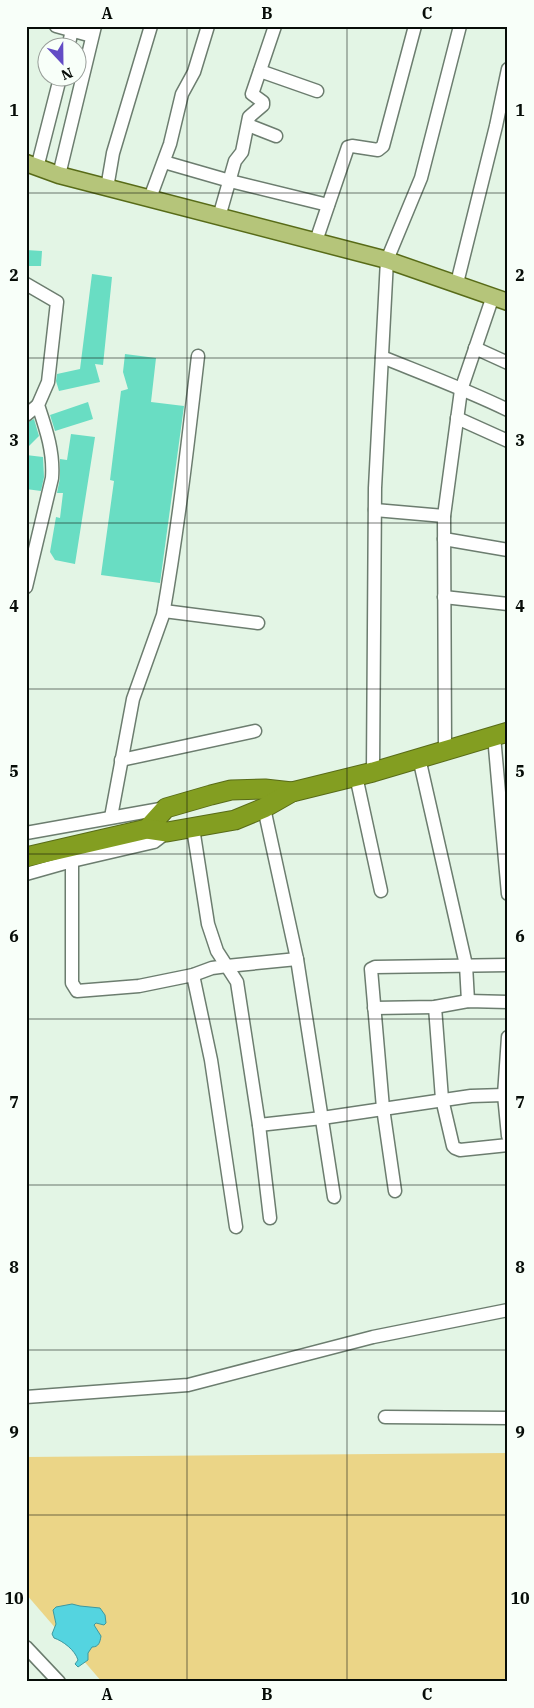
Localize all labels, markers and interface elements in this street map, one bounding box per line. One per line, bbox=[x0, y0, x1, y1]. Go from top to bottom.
text: A bbox=[101, 3, 113, 23]
text: B bbox=[261, 3, 273, 23]
text: C bbox=[422, 3, 432, 23]
north arrow bbox=[38, 38, 88, 88]
text: N bbox=[58, 64, 75, 84]
text: 1 bbox=[9, 100, 19, 120]
text: 1 bbox=[515, 100, 525, 120]
text: 2 bbox=[9, 265, 19, 285]
text: 2 bbox=[515, 265, 525, 285]
text: 3 bbox=[9, 430, 19, 450]
text: 3 bbox=[515, 430, 525, 450]
text: 4 bbox=[9, 596, 19, 616]
text: 4 bbox=[515, 596, 525, 616]
text: 5 bbox=[9, 761, 19, 781]
text: 5 bbox=[515, 761, 525, 781]
text: 6 bbox=[9, 926, 19, 946]
text: 6 bbox=[515, 926, 525, 946]
text: 7 bbox=[9, 1092, 19, 1112]
text: 7 bbox=[515, 1092, 525, 1112]
text: 8 bbox=[9, 1257, 19, 1277]
text: 8 bbox=[515, 1257, 525, 1277]
text: 9 bbox=[9, 1422, 19, 1442]
text: 9 bbox=[515, 1422, 525, 1442]
text: 10 bbox=[4, 1588, 24, 1608]
text: 10 bbox=[510, 1588, 530, 1608]
text: A bbox=[101, 1684, 113, 1704]
text: B bbox=[261, 1684, 273, 1704]
text: C bbox=[422, 1684, 432, 1704]

